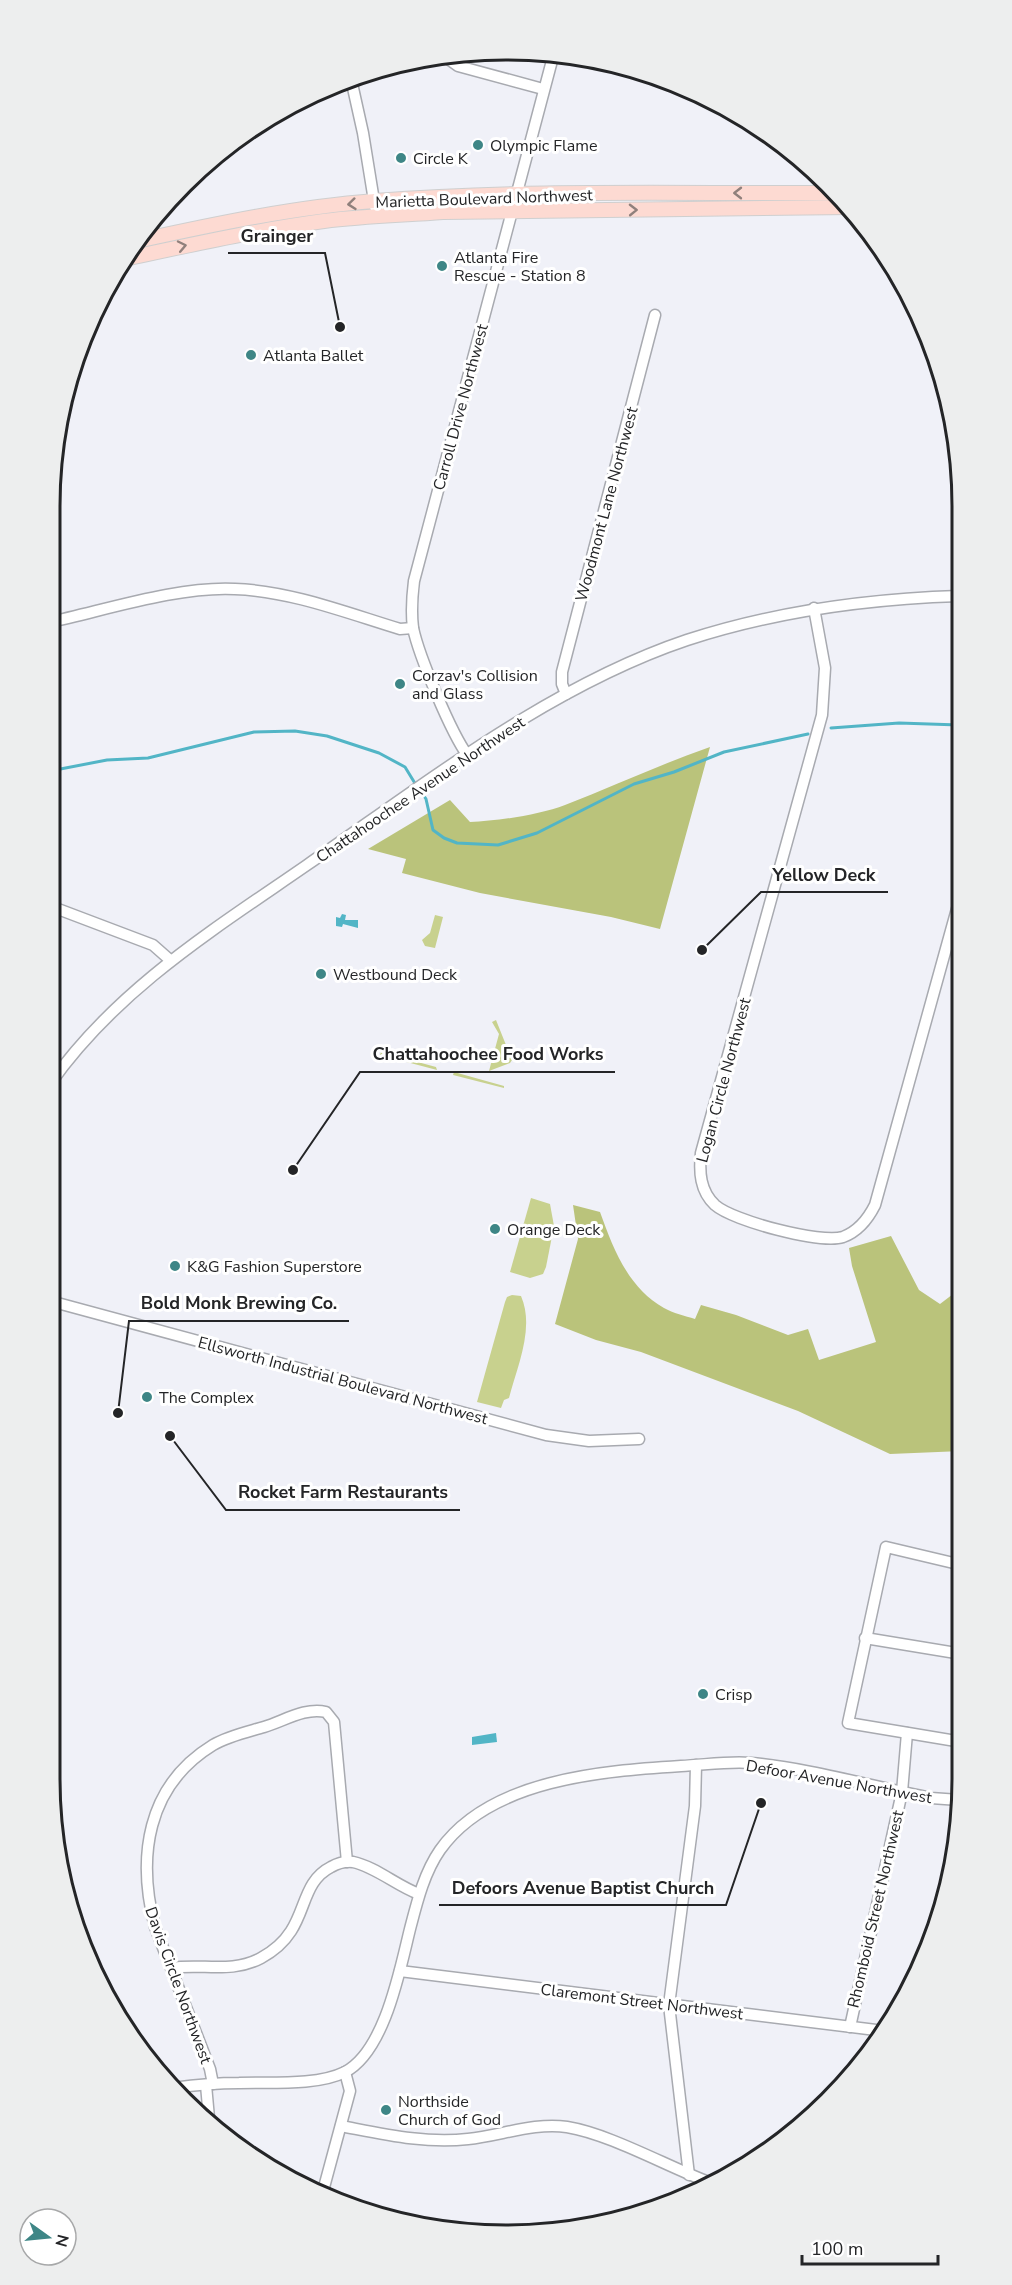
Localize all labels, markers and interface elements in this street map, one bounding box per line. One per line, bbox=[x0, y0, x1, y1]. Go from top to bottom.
place label: Olympic Flame bbox=[490, 135, 598, 157]
marker: Olympic Flame bbox=[471, 138, 485, 152]
place label: Circle K bbox=[413, 148, 469, 170]
marker: Circle K bbox=[394, 151, 408, 165]
street label: Marietta Boulevard Northwest bbox=[375, 184, 594, 214]
one-way arrow bbox=[734, 187, 743, 199]
one-way arrow bbox=[347, 197, 357, 209]
one-way arrow bbox=[628, 204, 637, 216]
callout: Grainger bbox=[228, 217, 325, 253]
text: Grainger bbox=[241, 224, 313, 248]
one-way arrow bbox=[176, 241, 186, 254]
place label: Atlanta Fire Rescue - Station 8 bbox=[454, 247, 586, 287]
marker: Atlanta Fire Rescue - Station 8 bbox=[435, 259, 449, 273]
street label: Carroll Drive Northwest bbox=[428, 321, 494, 493]
place label: Atlanta Ballet bbox=[263, 345, 364, 367]
marker: Atlanta Ballet bbox=[244, 348, 258, 362]
street label: Woodmont Lane Northwest bbox=[570, 404, 644, 604]
place label: Corzav's Collision and Glass bbox=[412, 665, 538, 705]
marker: Corzav's Collision and Glass bbox=[393, 677, 407, 691]
street label: Chattahoochee Avenue Northwest bbox=[312, 711, 530, 868]
callout: Yellow Deck bbox=[761, 856, 888, 892]
text: Yellow Deck bbox=[772, 863, 876, 887]
place label: Westbound Deck bbox=[333, 964, 458, 986]
marker: Westbound Deck bbox=[314, 967, 328, 981]
street label: Logan Circle Northwest bbox=[691, 995, 757, 1165]
callout: Chattahoochee Food Works bbox=[360, 1036, 615, 1072]
text: Chattahoochee Food Works bbox=[372, 1042, 604, 1066]
place label: Orange Deck bbox=[507, 1219, 601, 1241]
marker: Orange Deck bbox=[488, 1222, 502, 1236]
place label: K&G Fashion Superstore bbox=[187, 1256, 362, 1278]
marker: K&G Fashion Superstore bbox=[168, 1259, 182, 1273]
callout: Bold Monk Brewing Co. bbox=[129, 1285, 349, 1321]
text: Bold Monk Brewing Co. bbox=[141, 1291, 337, 1315]
street label: Ellsworth Industrial Boulevard Northwest bbox=[196, 1332, 490, 1430]
place label: The Complex bbox=[159, 1387, 255, 1409]
marker: The Complex bbox=[140, 1390, 154, 1404]
callout: Rocket Farm Restaurants bbox=[226, 1474, 460, 1510]
text: Rocket Farm Restaurants bbox=[238, 1480, 448, 1504]
place label: Crisp bbox=[715, 1684, 752, 1706]
marker: Crisp bbox=[696, 1687, 710, 1701]
street label: Defoor Avenue Northwest bbox=[744, 1755, 934, 1809]
street label: Rhomboid Street Northwest bbox=[843, 1808, 910, 2010]
callout: Defoors Avenue Baptist Church bbox=[439, 1869, 726, 1905]
text: Defoors Avenue Baptist Church bbox=[452, 1876, 714, 1900]
street label: Davis Circle Northwest bbox=[139, 1904, 217, 2067]
street label: Claremont Street Northwest bbox=[539, 1979, 745, 2025]
place label: Northside Church of God bbox=[398, 2091, 501, 2131]
marker: Northside Church of God bbox=[379, 2103, 393, 2117]
north arrow bbox=[18, 2207, 78, 2267]
scale bar bbox=[802, 2228, 938, 2266]
text: N bbox=[49, 2232, 74, 2249]
text: 100 m bbox=[811, 2237, 863, 2261]

